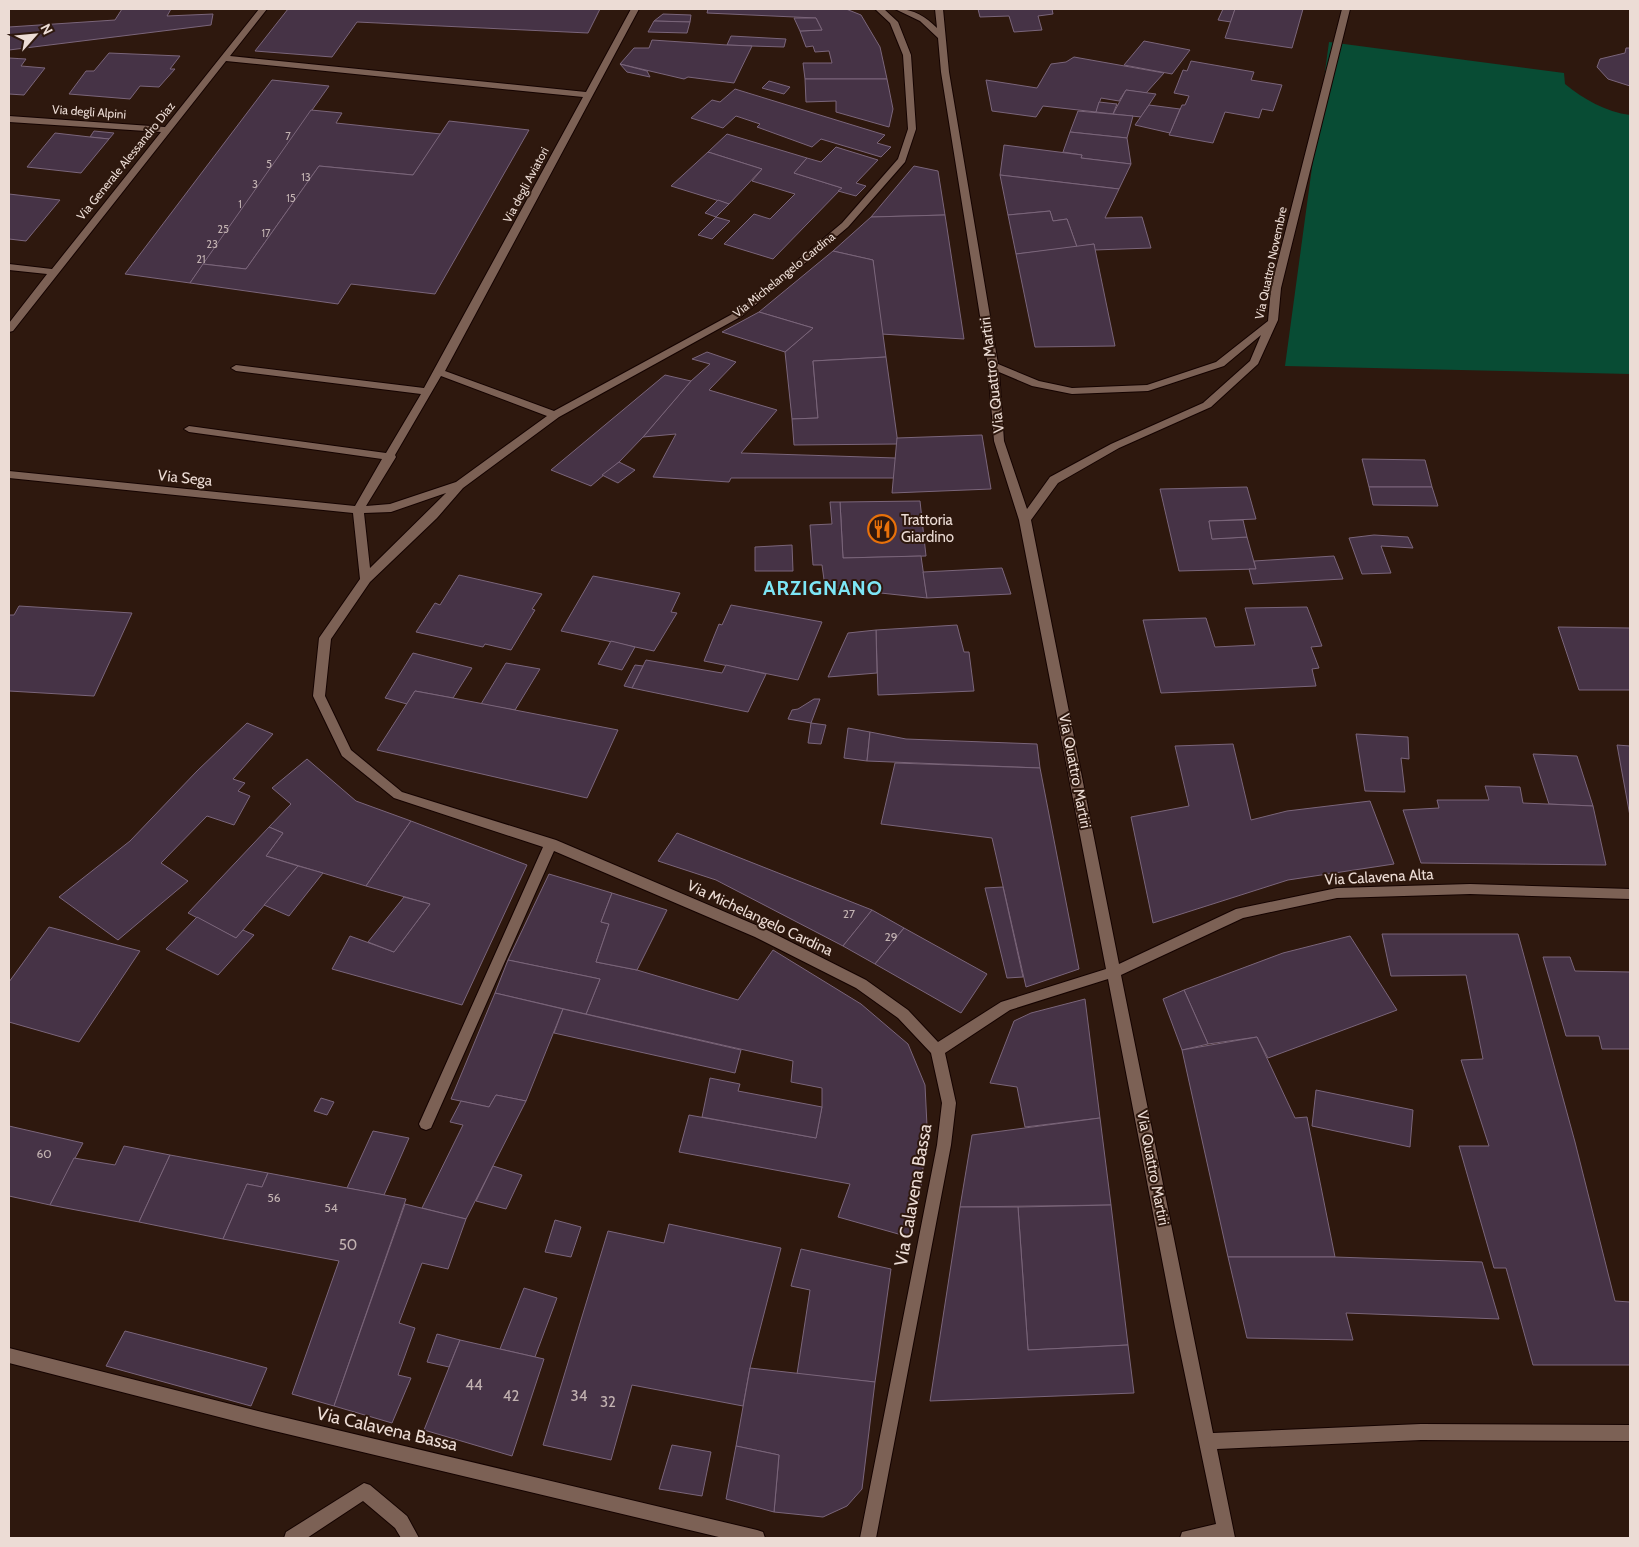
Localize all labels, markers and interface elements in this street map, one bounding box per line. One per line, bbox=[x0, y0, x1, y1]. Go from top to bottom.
north arrow bbox=[10, 10, 60, 60]
text: N bbox=[36, 21, 57, 38]
street label: Via Generale Alessandro Diaz bbox=[73, 98, 178, 223]
street label: Via degli Alpini bbox=[51, 101, 127, 122]
house number: 7 bbox=[285, 129, 291, 143]
street label: Via degli Aviatori bbox=[499, 144, 552, 225]
house number: 5 bbox=[266, 157, 272, 171]
house number: 13 bbox=[301, 170, 311, 184]
house number: 3 bbox=[252, 177, 258, 191]
house number: 15 bbox=[286, 191, 296, 205]
house number: 1 bbox=[238, 197, 242, 211]
street label: Via Quattro Novembre bbox=[1251, 205, 1290, 321]
house number: 25 bbox=[217, 222, 229, 236]
house number: 17 bbox=[261, 226, 271, 240]
street label: Via Michelangelo Cardina bbox=[730, 229, 838, 320]
house number: 23 bbox=[206, 237, 218, 251]
house number: 21 bbox=[196, 252, 206, 266]
street label: Via Quattro Martiri bbox=[976, 316, 1008, 434]
street label: Via Sega bbox=[157, 466, 214, 490]
place label: Trattoria Giardino bbox=[901, 511, 954, 546]
restaurant icon: Trattoria Giardino bbox=[867, 514, 897, 544]
district label: ARZIGNANO bbox=[763, 576, 883, 600]
street label: Via Quattro Martiri bbox=[1055, 712, 1095, 830]
street label: Via Calavena Alta bbox=[1324, 865, 1435, 889]
street label: Via Michelangelo Cardina bbox=[684, 876, 837, 960]
house number: 27 bbox=[843, 906, 855, 921]
house number: 29 bbox=[884, 929, 898, 944]
street label: Via Quattro Martiri bbox=[1133, 1109, 1173, 1227]
street label: Via Calavena Bassa bbox=[890, 1122, 936, 1268]
house number: 60 bbox=[36, 1146, 52, 1161]
house number: 56 bbox=[267, 1190, 281, 1205]
house number: 54 bbox=[324, 1200, 338, 1215]
house number: 50 bbox=[339, 1236, 357, 1254]
house number: 44 bbox=[465, 1376, 483, 1394]
house number: 42 bbox=[503, 1387, 519, 1405]
house number: 34 bbox=[571, 1387, 588, 1405]
house number: 32 bbox=[600, 1393, 616, 1411]
street label: Via Calavena Bassa bbox=[314, 1402, 460, 1456]

